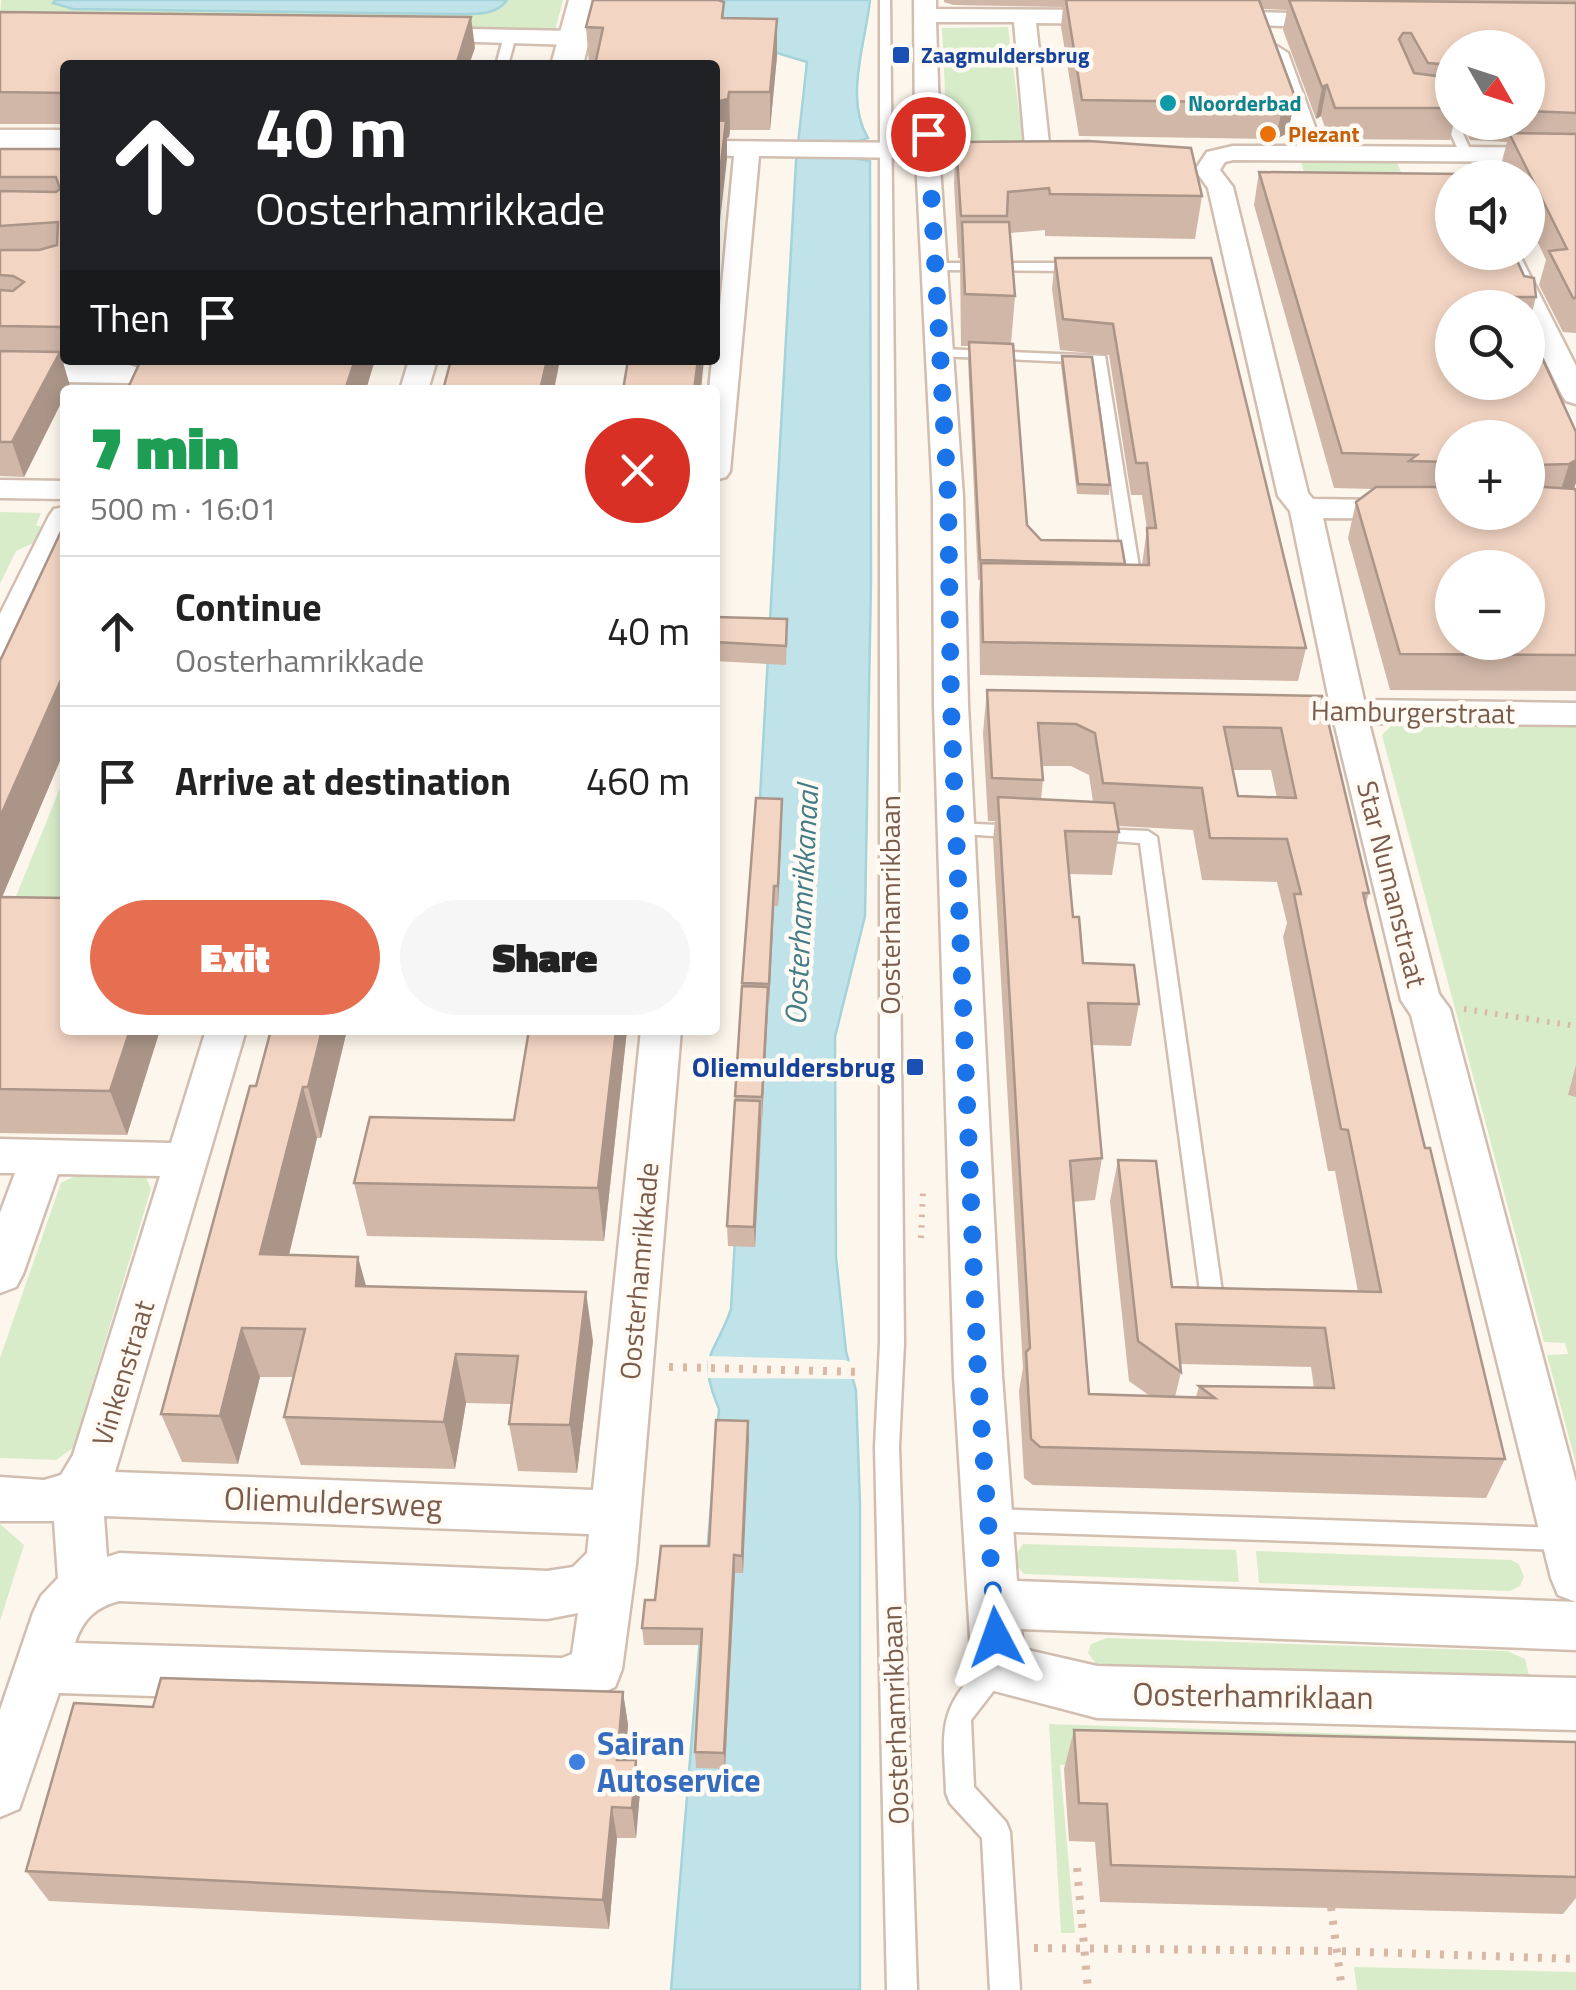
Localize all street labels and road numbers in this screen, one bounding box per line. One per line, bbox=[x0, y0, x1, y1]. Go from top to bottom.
street label: Hamburgerstraat bbox=[1311, 688, 1516, 735]
street label: Star Numanstraat bbox=[1346, 776, 1439, 992]
street label: Oosterhamrikbaan bbox=[868, 795, 911, 1015]
street label: Oosterhamrikkade bbox=[608, 1161, 669, 1381]
street label: Vinkenstraat bbox=[80, 1295, 165, 1451]
street label: Oliemuldersweg bbox=[223, 1473, 443, 1529]
street label: Oosterhamrikbaan bbox=[869, 1605, 920, 1825]
street label: Oosterhamriklaan bbox=[1132, 1669, 1374, 1721]

